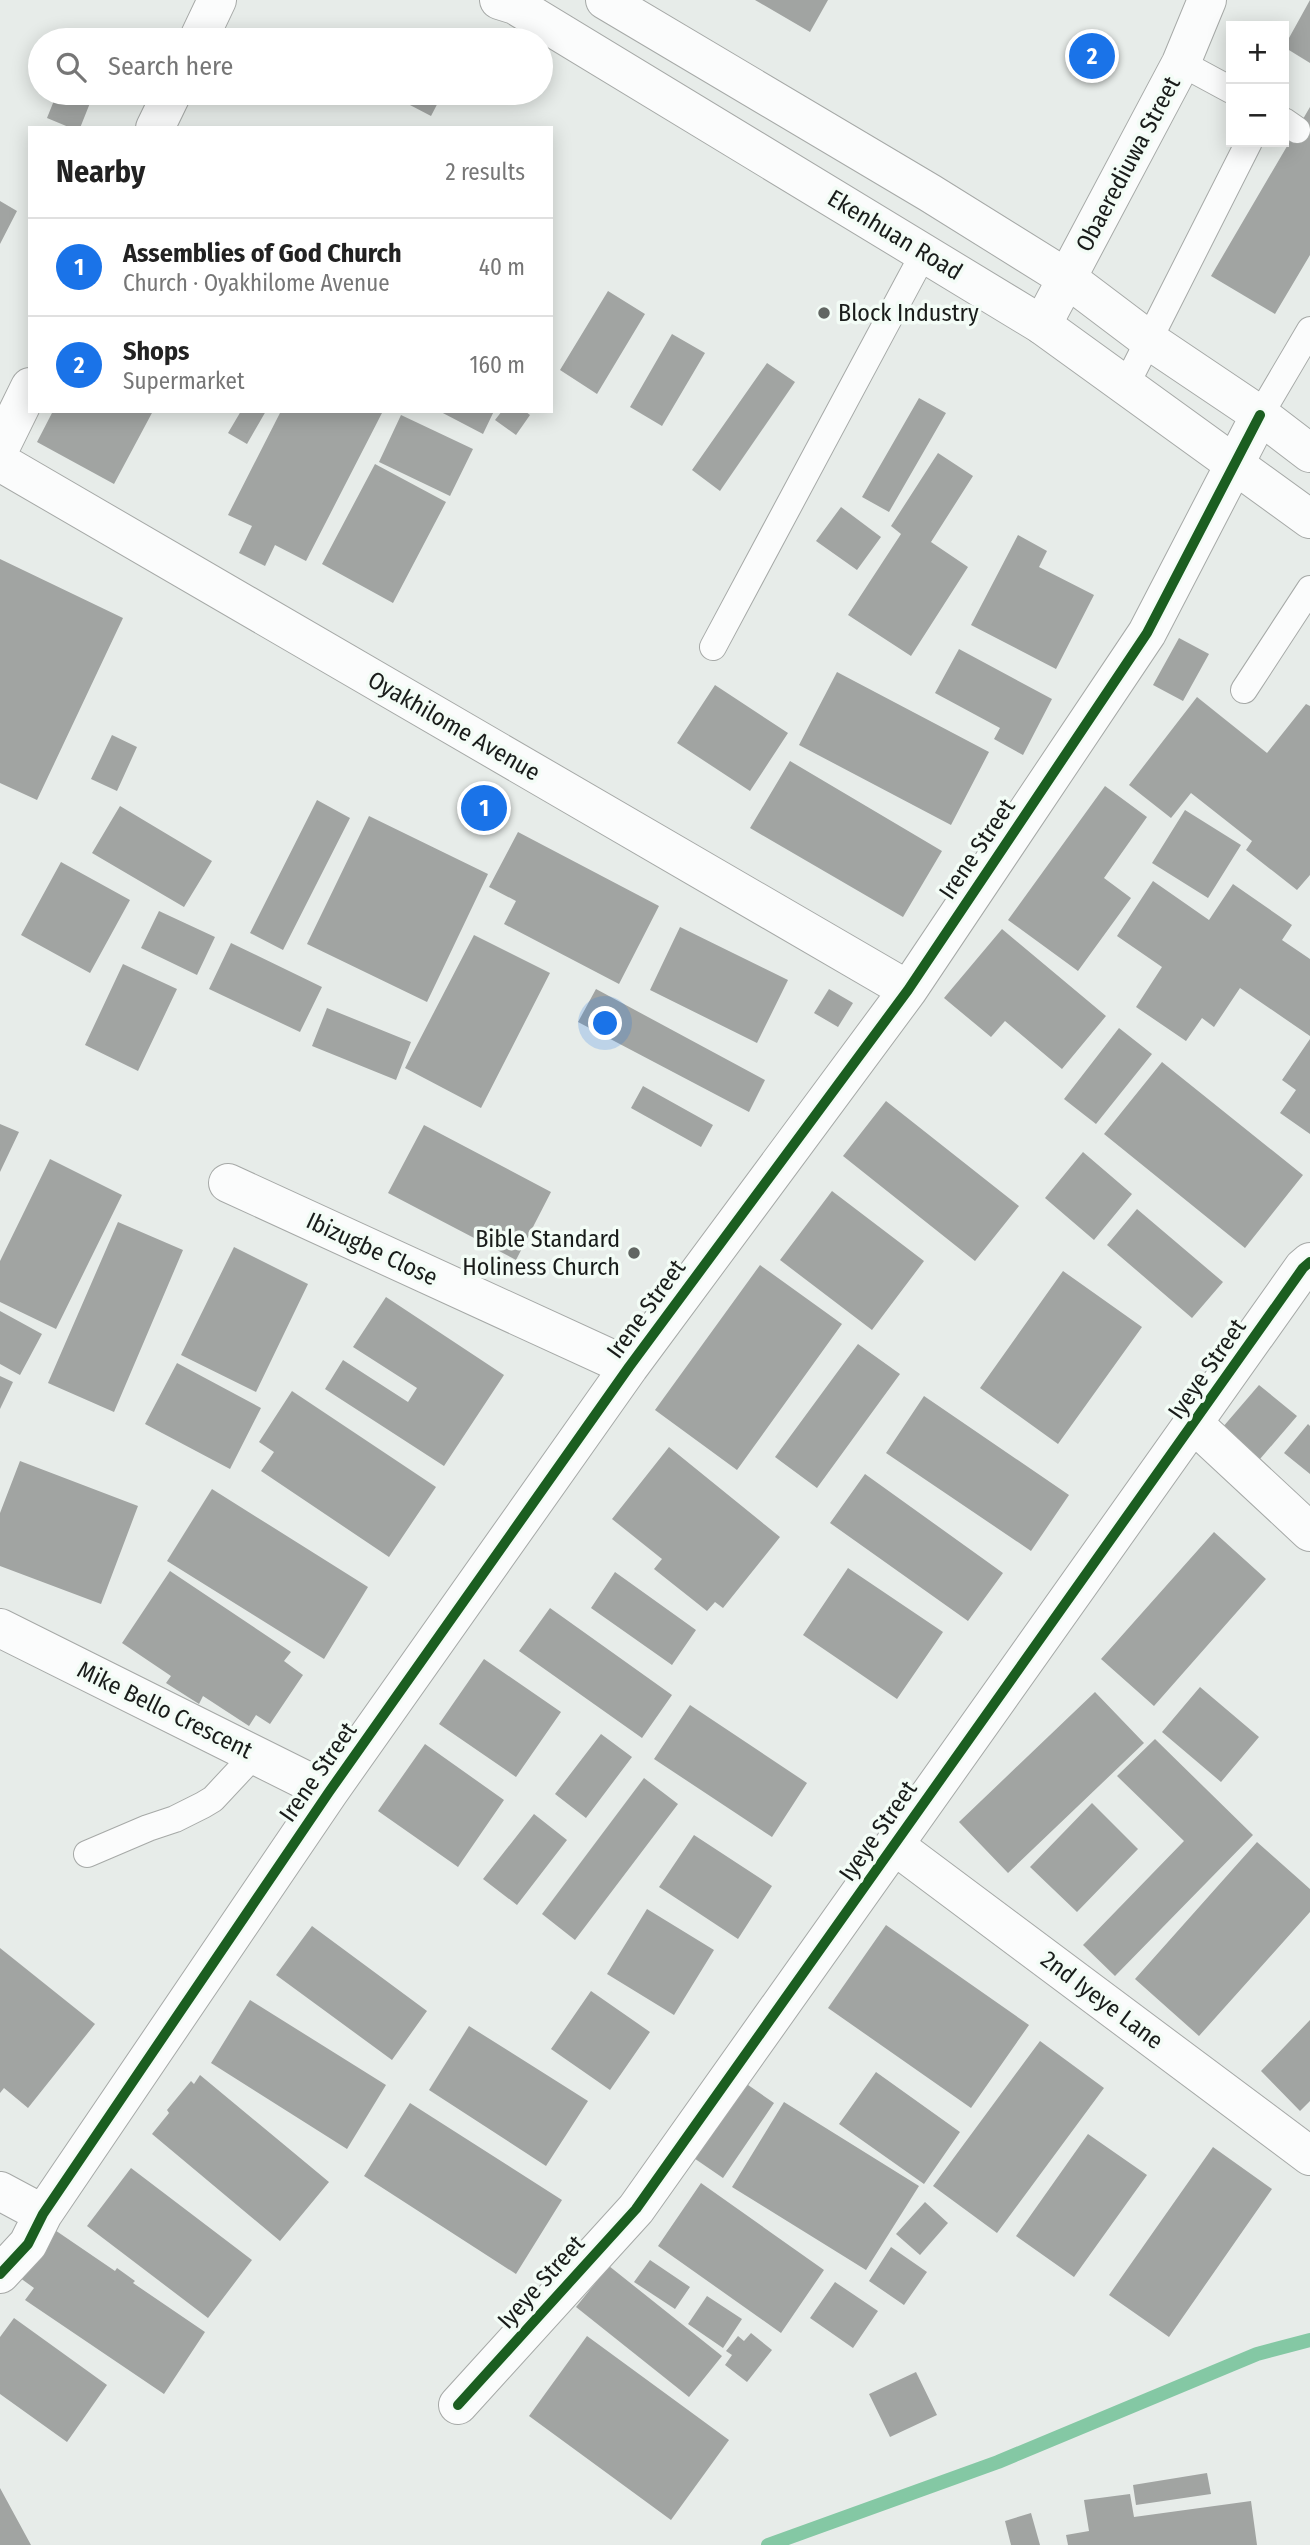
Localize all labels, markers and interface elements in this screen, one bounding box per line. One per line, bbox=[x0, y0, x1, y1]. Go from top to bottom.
map controls bbox=[1226, 21, 1289, 147]
button: + bbox=[1226, 21, 1289, 84]
search box bbox=[28, 28, 553, 105]
pin: 2 bbox=[1069, 30, 1115, 82]
icon: search bbox=[52, 48, 90, 86]
text: Search here bbox=[108, 51, 233, 82]
street label: Obaerediuwa Street bbox=[1070, 72, 1186, 256]
button: − bbox=[1226, 84, 1289, 147]
text: Nearby bbox=[56, 154, 145, 190]
text: 2 results bbox=[445, 158, 525, 186]
street label: Ekenhuan Road bbox=[823, 184, 967, 286]
text: Assemblies of God Church bbox=[123, 238, 402, 269]
text: 1 bbox=[74, 253, 84, 281]
text: 40 m bbox=[479, 253, 525, 281]
text: Church · Oyakhilome Avenue bbox=[123, 269, 390, 297]
place label: Block Industry bbox=[838, 299, 979, 327]
marker: Block Industry bbox=[816, 305, 832, 321]
text: Shops bbox=[123, 336, 190, 367]
text: 2 bbox=[74, 351, 84, 379]
text: 160 m bbox=[470, 351, 525, 379]
text: Supermarket bbox=[123, 367, 244, 395]
street label: Oyakhilome Avenue bbox=[363, 665, 545, 787]
pin: 1 bbox=[461, 782, 507, 834]
street label: Irene Street bbox=[933, 793, 1021, 905]
your location bbox=[588, 1006, 622, 1040]
street label: Ibizugbe Close bbox=[302, 1206, 442, 1292]
place label: Bible Standard Holiness Church bbox=[462, 1225, 620, 1281]
marker: Bible Standard Holiness Church bbox=[626, 1245, 642, 1261]
street label: Irene Street bbox=[601, 1254, 691, 1364]
street label: Iyeye Street bbox=[1162, 1313, 1252, 1424]
street label: Mike Bello Crescent bbox=[73, 1656, 257, 1765]
street label: Irene Street bbox=[274, 1717, 363, 1827]
street label: Iyeye Street bbox=[833, 1775, 923, 1886]
street label: 2nd Iyeye Lane bbox=[1036, 1945, 1168, 2055]
street label: Iyeye Street bbox=[492, 2230, 590, 2334]

